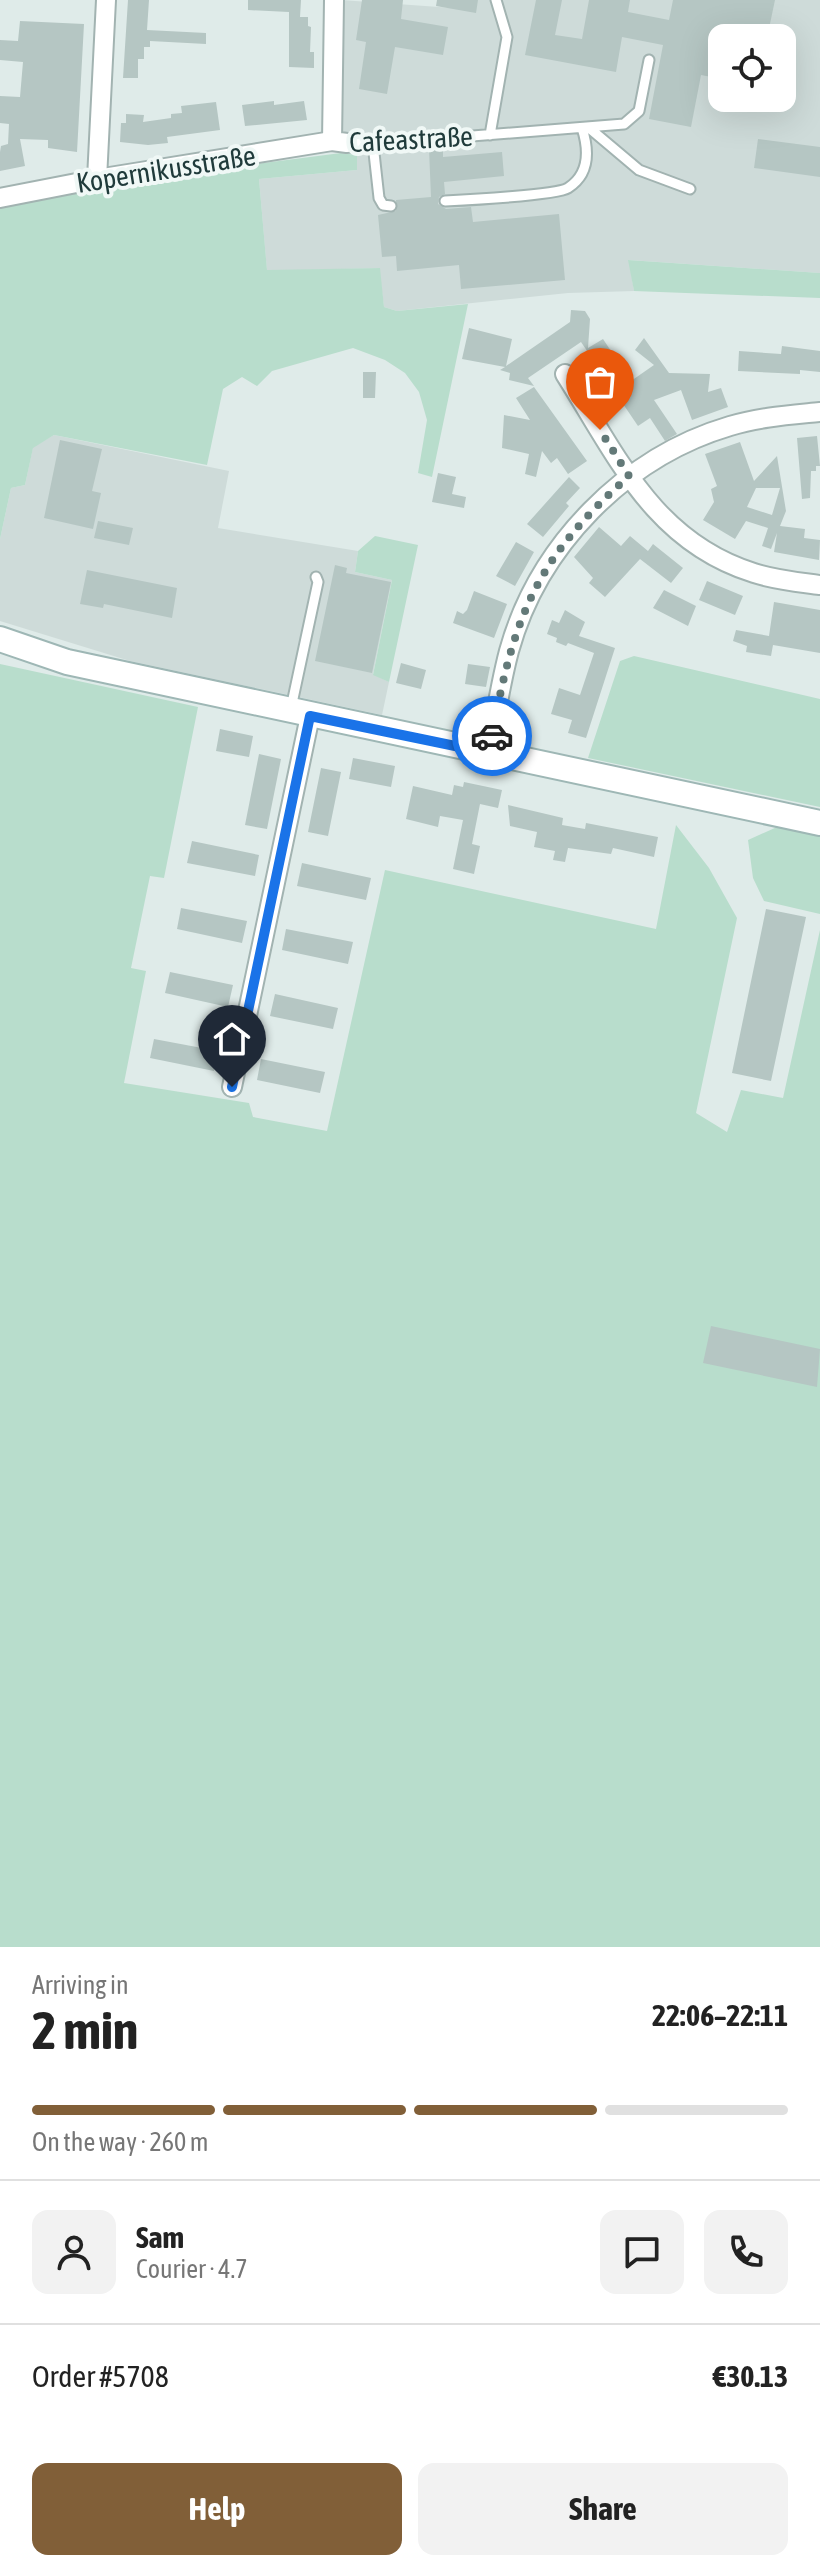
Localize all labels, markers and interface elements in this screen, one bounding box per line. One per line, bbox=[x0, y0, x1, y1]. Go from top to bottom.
map controls bbox=[708, 24, 796, 112]
button: locate bbox=[708, 24, 796, 112]
street label: Cafeastraße bbox=[348, 120, 474, 158]
street label: Kopernikusstraße bbox=[74, 139, 258, 199]
pin bbox=[566, 348, 634, 430]
icon: bag bbox=[578, 360, 622, 404]
courier bbox=[452, 696, 532, 776]
icon: car bbox=[470, 714, 514, 758]
pin bbox=[198, 1005, 266, 1087]
icon: home bbox=[210, 1017, 254, 1061]
text: Arriving in bbox=[32, 1970, 129, 2000]
text: 22:06–22:11 bbox=[652, 1998, 788, 2032]
text: 2 min bbox=[32, 2000, 138, 2060]
text: On the way · 260 m bbox=[32, 2127, 209, 2157]
button: person bbox=[32, 2210, 116, 2294]
button: chat bbox=[600, 2210, 684, 2294]
button: phone bbox=[704, 2210, 788, 2294]
text: Sam bbox=[136, 2220, 184, 2254]
text: Courier · 4.7 bbox=[136, 2254, 247, 2284]
text: Order #5708 bbox=[32, 2359, 169, 2393]
text: €30.13 bbox=[713, 2359, 788, 2393]
button: Help bbox=[32, 2463, 402, 2555]
button: Share bbox=[418, 2463, 788, 2555]

